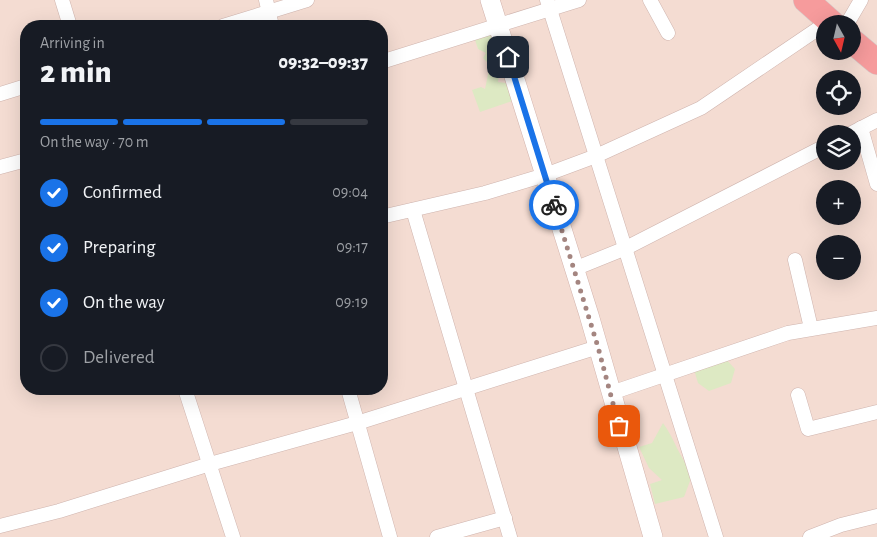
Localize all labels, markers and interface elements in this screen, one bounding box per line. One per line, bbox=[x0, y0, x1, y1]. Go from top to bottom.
north arrow bbox=[816, 15, 861, 60]
map controls bbox=[816, 15, 861, 280]
text: Arriving in bbox=[40, 35, 105, 51]
pin bbox=[487, 36, 529, 78]
icon: home bbox=[494, 43, 522, 71]
text: 09:32–09:37 bbox=[278, 53, 368, 72]
text: 2 min bbox=[40, 56, 112, 88]
button: locate bbox=[816, 70, 861, 115]
button: layers bbox=[816, 125, 861, 170]
text: On the way · 70 m bbox=[40, 134, 149, 150]
icon: check bbox=[40, 179, 68, 207]
courier bbox=[529, 180, 579, 230]
button: + bbox=[816, 180, 861, 225]
text: Confirmed bbox=[83, 183, 162, 202]
text: 09:04 bbox=[332, 184, 368, 200]
icon: bike bbox=[540, 191, 568, 219]
icon: check bbox=[40, 234, 68, 262]
button: − bbox=[816, 235, 861, 280]
text: Preparing bbox=[83, 238, 156, 257]
text: 09:17 bbox=[336, 239, 368, 255]
icon: check bbox=[40, 289, 68, 317]
text: On the way bbox=[83, 293, 165, 312]
text: 09:19 bbox=[335, 294, 368, 310]
text: Delivered bbox=[83, 348, 155, 367]
pin bbox=[598, 405, 640, 447]
icon: bag bbox=[605, 412, 633, 440]

